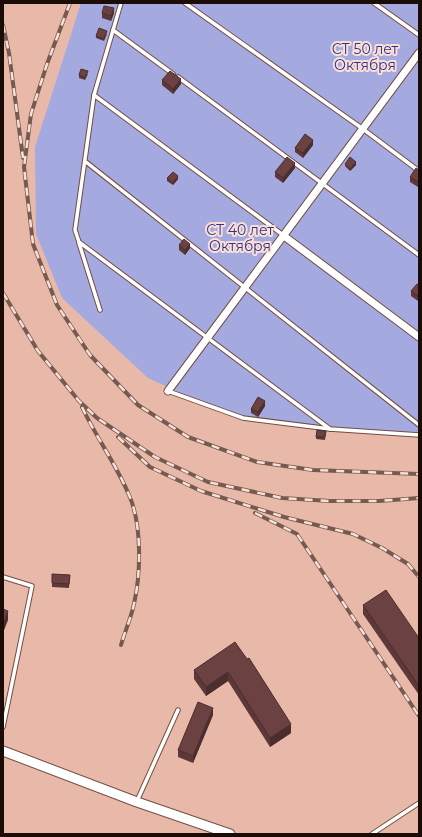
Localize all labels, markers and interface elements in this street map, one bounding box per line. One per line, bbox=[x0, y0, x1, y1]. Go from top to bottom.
park label: СТ 50 лет Октября bbox=[332, 40, 399, 74]
park label: СТ 40 лет Октября bbox=[206, 221, 274, 255]

